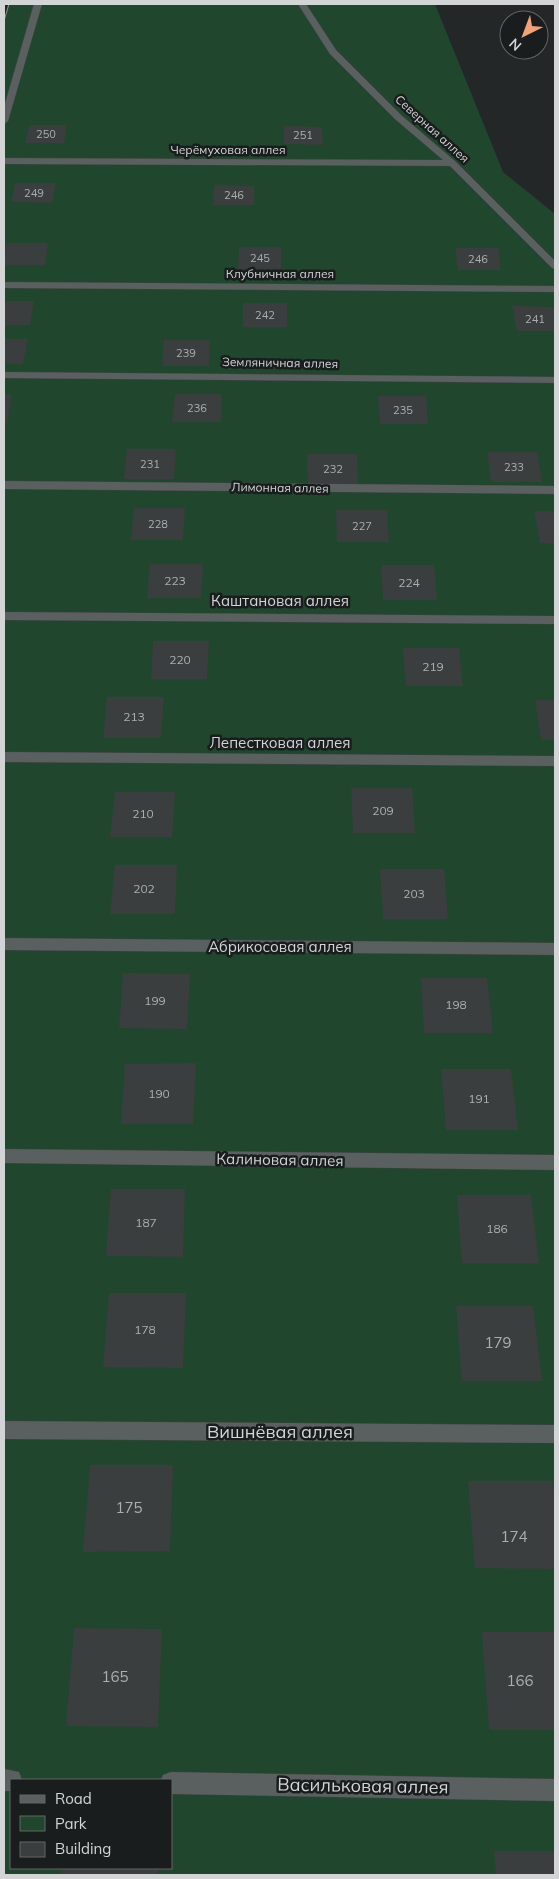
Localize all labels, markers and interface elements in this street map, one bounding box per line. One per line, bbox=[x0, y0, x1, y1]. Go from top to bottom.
north arrow bbox=[499, 10, 549, 60]
text: N bbox=[505, 34, 525, 55]
street label: Северная аллея bbox=[392, 92, 472, 166]
house number: 250 bbox=[36, 127, 56, 141]
house number: 251 bbox=[293, 128, 313, 142]
street label: Черёмуховая аллея bbox=[170, 142, 286, 157]
house number: 249 bbox=[24, 186, 44, 200]
house number: 246 bbox=[224, 188, 244, 202]
house number: 245 bbox=[250, 251, 270, 265]
house number: 246 bbox=[468, 252, 488, 266]
street label: Клубничная аллея bbox=[226, 266, 334, 281]
house number: 242 bbox=[255, 308, 275, 322]
house number: 241 bbox=[525, 312, 545, 326]
house number: 239 bbox=[176, 346, 196, 360]
street label: Земляничная аллея bbox=[222, 354, 338, 371]
house number: 236 bbox=[187, 401, 207, 415]
house number: 235 bbox=[393, 403, 413, 417]
house number: 231 bbox=[140, 457, 160, 471]
house number: 233 bbox=[504, 460, 524, 474]
house number: 232 bbox=[323, 462, 343, 476]
street label: Лимонная аллея bbox=[231, 479, 329, 496]
house number: 228 bbox=[148, 517, 168, 531]
house number: 227 bbox=[352, 519, 372, 533]
house number: 223 bbox=[164, 573, 186, 588]
house number: 224 bbox=[398, 575, 420, 590]
street label: Каштановая аллея bbox=[211, 591, 349, 610]
house number: 220 bbox=[169, 652, 191, 667]
house number: 219 bbox=[422, 659, 444, 674]
house number: 213 bbox=[123, 709, 145, 724]
street label: Лепестковая аллея bbox=[209, 733, 351, 752]
house number: 209 bbox=[372, 803, 394, 818]
house number: 210 bbox=[132, 806, 154, 821]
house number: 202 bbox=[133, 881, 155, 896]
house number: 203 bbox=[403, 886, 425, 901]
street label: Абрикосовая аллея bbox=[208, 937, 352, 956]
house number: 199 bbox=[144, 993, 166, 1008]
house number: 198 bbox=[445, 997, 467, 1012]
house number: 190 bbox=[148, 1086, 170, 1101]
house number: 191 bbox=[468, 1091, 490, 1106]
street label: Калиновая аллея bbox=[216, 1149, 344, 1170]
house number: 187 bbox=[135, 1215, 157, 1230]
house number: 186 bbox=[486, 1221, 508, 1236]
house number: 178 bbox=[134, 1322, 156, 1337]
house number: 179 bbox=[484, 1333, 512, 1352]
street label: Вишнёвая аллея bbox=[207, 1420, 353, 1443]
house number: 175 bbox=[115, 1498, 143, 1517]
house number: 174 bbox=[500, 1527, 528, 1546]
house number: 165 bbox=[101, 1667, 129, 1686]
house number: 166 bbox=[506, 1671, 534, 1690]
street label: Васильковая аллея bbox=[277, 1773, 449, 1798]
legend bbox=[10, 1779, 172, 1869]
text: Road bbox=[55, 1789, 92, 1808]
text: Park bbox=[55, 1814, 87, 1833]
text: Building bbox=[55, 1839, 111, 1858]

